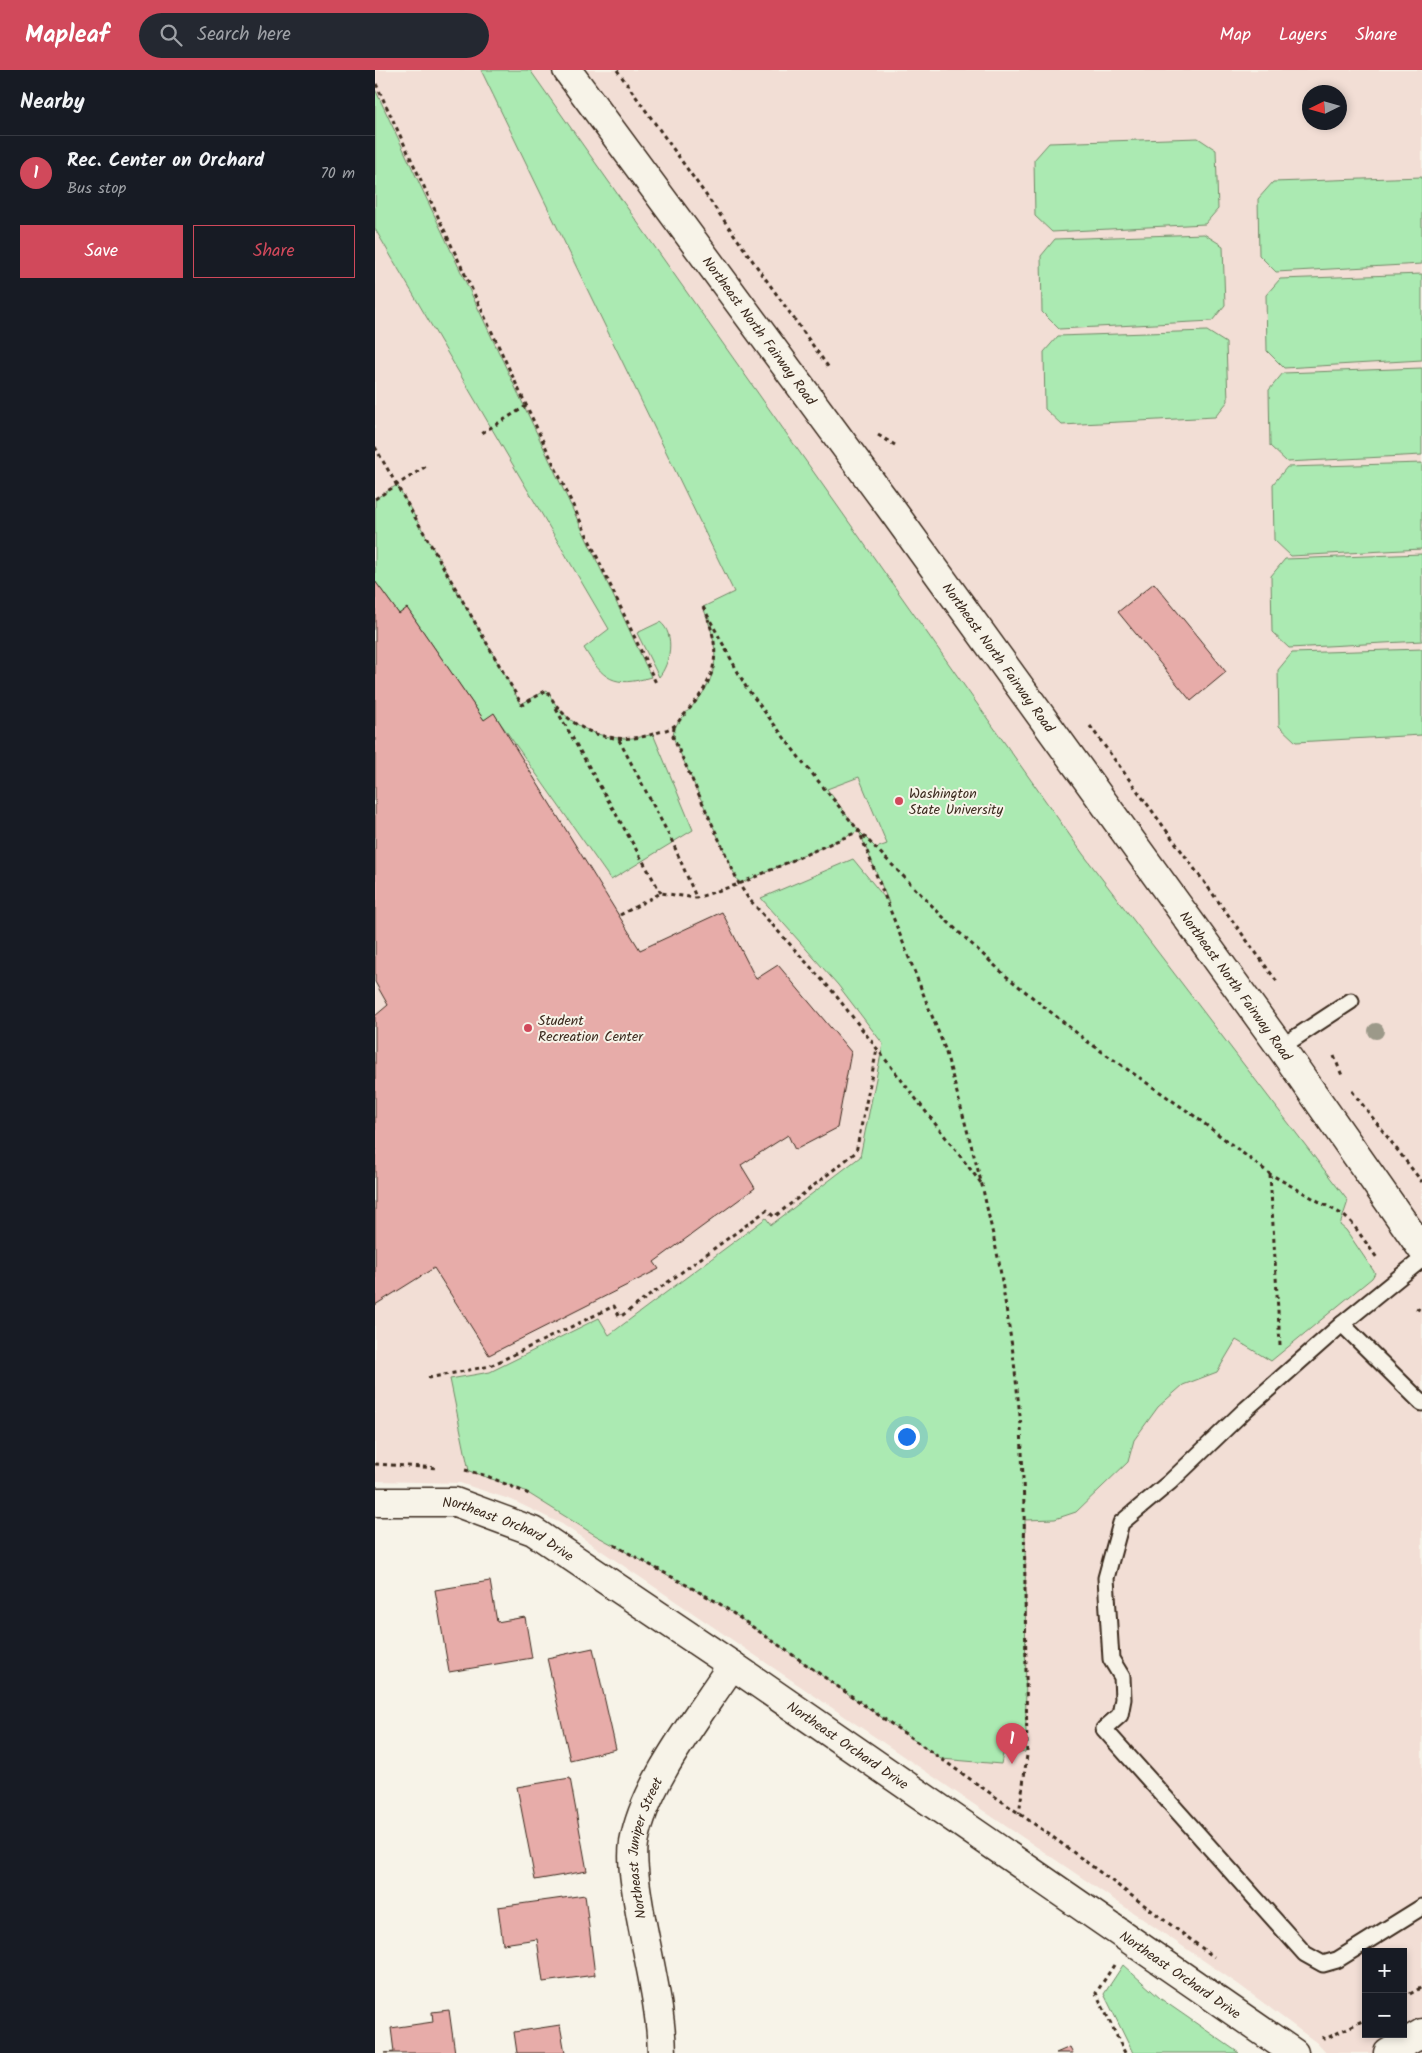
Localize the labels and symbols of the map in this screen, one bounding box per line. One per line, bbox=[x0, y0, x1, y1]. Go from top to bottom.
north arrow bbox=[1302, 85, 1347, 130]
street label: Northeast North Fairway Road bbox=[696, 252, 822, 411]
street label: Northeast North Fairway Road bbox=[936, 578, 1060, 738]
place label: Washington State University bbox=[909, 783, 1003, 821]
marker: Washington State University bbox=[893, 795, 905, 807]
street label: Northeast North Fairway Road bbox=[1173, 907, 1298, 1067]
place label: Student Recreation Center bbox=[538, 1010, 644, 1048]
marker: Student Recreation Center bbox=[522, 1022, 534, 1034]
your location bbox=[894, 1424, 920, 1450]
street label: Northeast Orchard Drive bbox=[442, 1492, 579, 1568]
street label: Northeast Orchard Drive bbox=[782, 1696, 913, 1796]
pin: 1 bbox=[996, 1723, 1028, 1764]
street label: Northeast Juniper Street bbox=[623, 1773, 669, 1921]
street label: Northeast Orchard Drive bbox=[1115, 1926, 1246, 2026]

